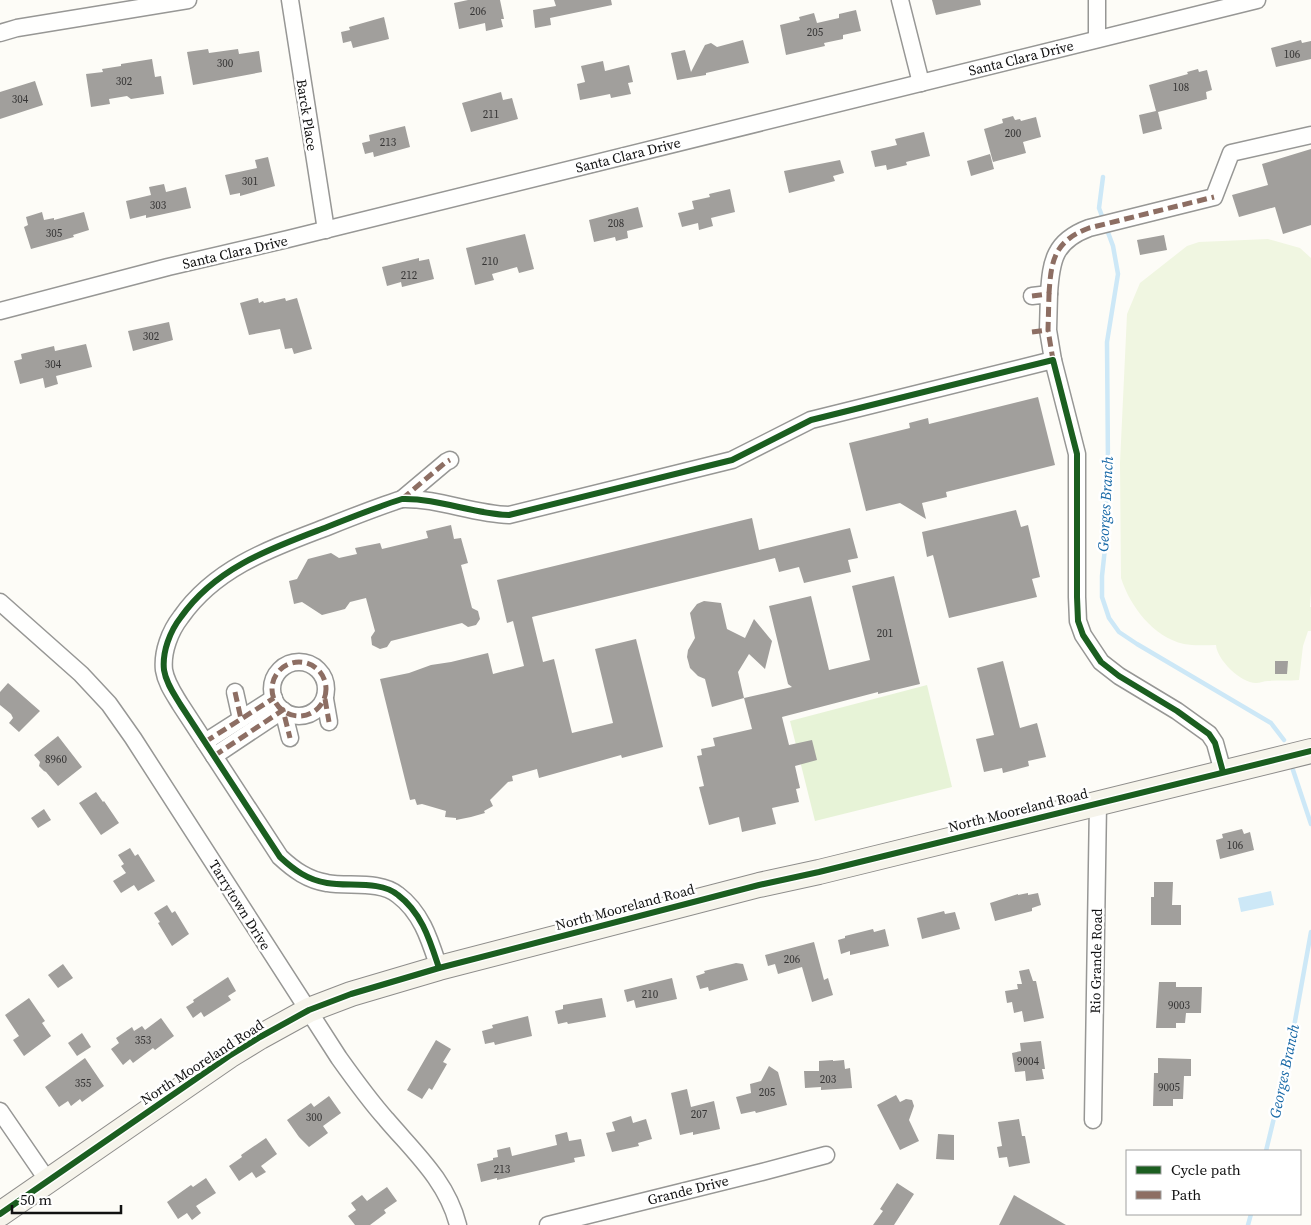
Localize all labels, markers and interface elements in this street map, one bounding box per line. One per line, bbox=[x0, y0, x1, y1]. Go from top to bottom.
house number: 206 bbox=[470, 4, 487, 19]
house number: 205 bbox=[807, 25, 824, 40]
street label: Santa Clara Drive bbox=[966, 35, 1076, 81]
house number: 106 bbox=[1284, 47, 1301, 62]
house number: 300 bbox=[217, 56, 234, 71]
house number: 302 bbox=[116, 74, 133, 89]
street label: Barck Place bbox=[291, 78, 323, 152]
house number: 108 bbox=[1173, 80, 1189, 95]
house number: 304 bbox=[12, 92, 29, 107]
house number: 211 bbox=[483, 107, 499, 122]
house number: 200 bbox=[1005, 126, 1022, 141]
street label: Santa Clara Drive bbox=[573, 132, 683, 178]
house number: 213 bbox=[380, 135, 397, 150]
house number: 301 bbox=[242, 174, 258, 189]
house number: 303 bbox=[150, 198, 167, 213]
house number: 208 bbox=[608, 216, 624, 231]
house number: 305 bbox=[46, 226, 63, 241]
street label: Santa Clara Drive bbox=[180, 230, 290, 274]
house number: 210 bbox=[482, 254, 499, 269]
house number: 212 bbox=[401, 268, 418, 283]
house number: 302 bbox=[143, 329, 160, 344]
house number: 304 bbox=[45, 357, 62, 372]
water label: Georges Branch bbox=[1092, 456, 1118, 552]
house number: 201 bbox=[877, 626, 893, 641]
house number: 8960 bbox=[45, 752, 67, 767]
street label: North Mooreland Road bbox=[946, 783, 1090, 837]
house number: 106 bbox=[1227, 838, 1244, 853]
street label: Tarrytown Drive bbox=[204, 856, 276, 954]
street label: North Mooreland Road bbox=[553, 879, 697, 935]
street label: Rio Grande Road bbox=[1085, 908, 1107, 1014]
house number: 206 bbox=[784, 952, 801, 967]
house number: 210 bbox=[642, 987, 659, 1002]
house number: 9003 bbox=[1168, 998, 1190, 1013]
street label: North Mooreland Road bbox=[136, 1015, 268, 1109]
water label: Georges Branch bbox=[1264, 1022, 1304, 1120]
house number: 353 bbox=[135, 1033, 152, 1048]
house number: 9004 bbox=[1017, 1054, 1039, 1069]
house number: 203 bbox=[820, 1072, 837, 1087]
house number: 355 bbox=[75, 1076, 92, 1091]
house number: 9005 bbox=[1158, 1080, 1180, 1095]
house number: 205 bbox=[759, 1085, 776, 1100]
house number: 207 bbox=[691, 1107, 708, 1122]
house number: 300 bbox=[306, 1110, 323, 1125]
legend bbox=[1126, 1150, 1301, 1215]
text: Cycle path bbox=[1171, 1159, 1241, 1180]
house number: 213 bbox=[494, 1162, 511, 1177]
street label: Grande Drive bbox=[645, 1170, 731, 1210]
scale bar bbox=[12, 1182, 121, 1214]
text: Path bbox=[1171, 1184, 1201, 1205]
text: 50 m bbox=[20, 1189, 52, 1210]

